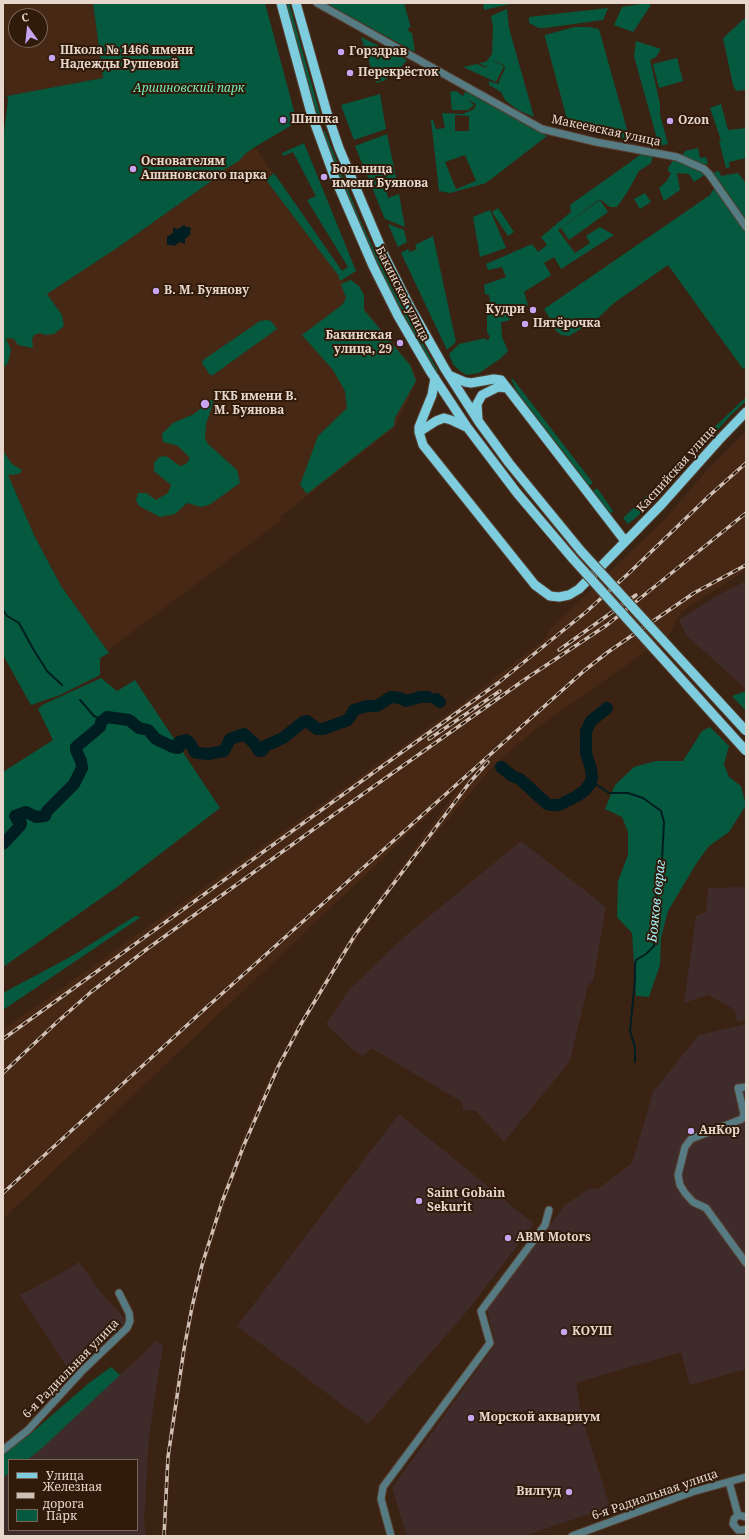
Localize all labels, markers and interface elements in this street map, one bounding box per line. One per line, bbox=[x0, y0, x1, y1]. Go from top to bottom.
north arrow bbox=[8, 8, 48, 48]
text: С bbox=[20, 9, 30, 25]
place label: Школа № 1466 имени Надежды Рушевой bbox=[60, 44, 193, 72]
place label: Горздрав bbox=[349, 45, 407, 59]
marker: Горздрав bbox=[336, 47, 346, 57]
marker: Школа № 1466 имени Надежды Рушевой bbox=[47, 53, 57, 63]
place label: Перекрёсток bbox=[358, 66, 439, 80]
marker: Перекрёсток bbox=[345, 68, 355, 78]
park label: Аршиновский парк bbox=[133, 82, 245, 96]
street label: Макеевская улица bbox=[550, 112, 662, 150]
place label: Шишка bbox=[291, 113, 339, 127]
place label: Ozon bbox=[678, 114, 709, 128]
marker: Шишка bbox=[278, 115, 288, 125]
marker: Ozon bbox=[665, 116, 675, 126]
place label: Основателям Ашиновского парка bbox=[141, 155, 267, 183]
place label: Больница имени Буянова bbox=[332, 163, 428, 191]
marker: Основателям Ашиновского парка bbox=[128, 164, 138, 174]
marker: Больница имени Буянова bbox=[319, 172, 329, 182]
street label: Бакинская улица bbox=[372, 244, 432, 344]
place label: В. М. Буянову bbox=[164, 284, 249, 298]
marker: В. М. Буянову bbox=[151, 286, 161, 296]
place label: Кудри bbox=[486, 303, 525, 317]
marker: Кудри bbox=[528, 305, 538, 315]
place label: Пятёрочка bbox=[533, 317, 601, 331]
marker: Пятёрочка bbox=[520, 319, 530, 329]
place label: Бакинская улица, 29 bbox=[325, 329, 392, 357]
marker: Бакинская улица, 29 bbox=[395, 338, 405, 348]
place label: ГКБ имени В. М. Буянова bbox=[214, 390, 297, 418]
marker: ГКБ имени В. М. Буянова bbox=[199, 398, 211, 410]
street label: Каспийская улица bbox=[634, 423, 720, 515]
water label: Бояков овраг bbox=[645, 859, 669, 943]
place label: АнКор bbox=[699, 1124, 740, 1138]
marker: АнКор bbox=[686, 1126, 696, 1136]
place label: Saint Gobain Sekurit bbox=[427, 1187, 505, 1215]
marker: Saint Gobain Sekurit bbox=[414, 1196, 424, 1206]
place label: ABM Motors bbox=[516, 1231, 591, 1245]
marker: ABM Motors bbox=[503, 1233, 513, 1243]
street label: 6-я Радиальная улица bbox=[20, 1316, 122, 1422]
place label: КОУШ bbox=[572, 1325, 612, 1339]
marker: КОУШ bbox=[559, 1327, 569, 1337]
place label: Морской аквариум bbox=[479, 1411, 600, 1425]
marker: Морской аквариум bbox=[466, 1413, 476, 1423]
legend bbox=[8, 1459, 138, 1531]
text: Улица bbox=[46, 1467, 84, 1484]
street label: 6-я Радиальная улица bbox=[590, 1467, 720, 1523]
text: Железная дорога bbox=[43, 1478, 102, 1512]
place label: Вилгуд bbox=[516, 1485, 561, 1499]
marker: Вилгуд bbox=[564, 1487, 574, 1497]
text: Парк bbox=[46, 1507, 77, 1524]

